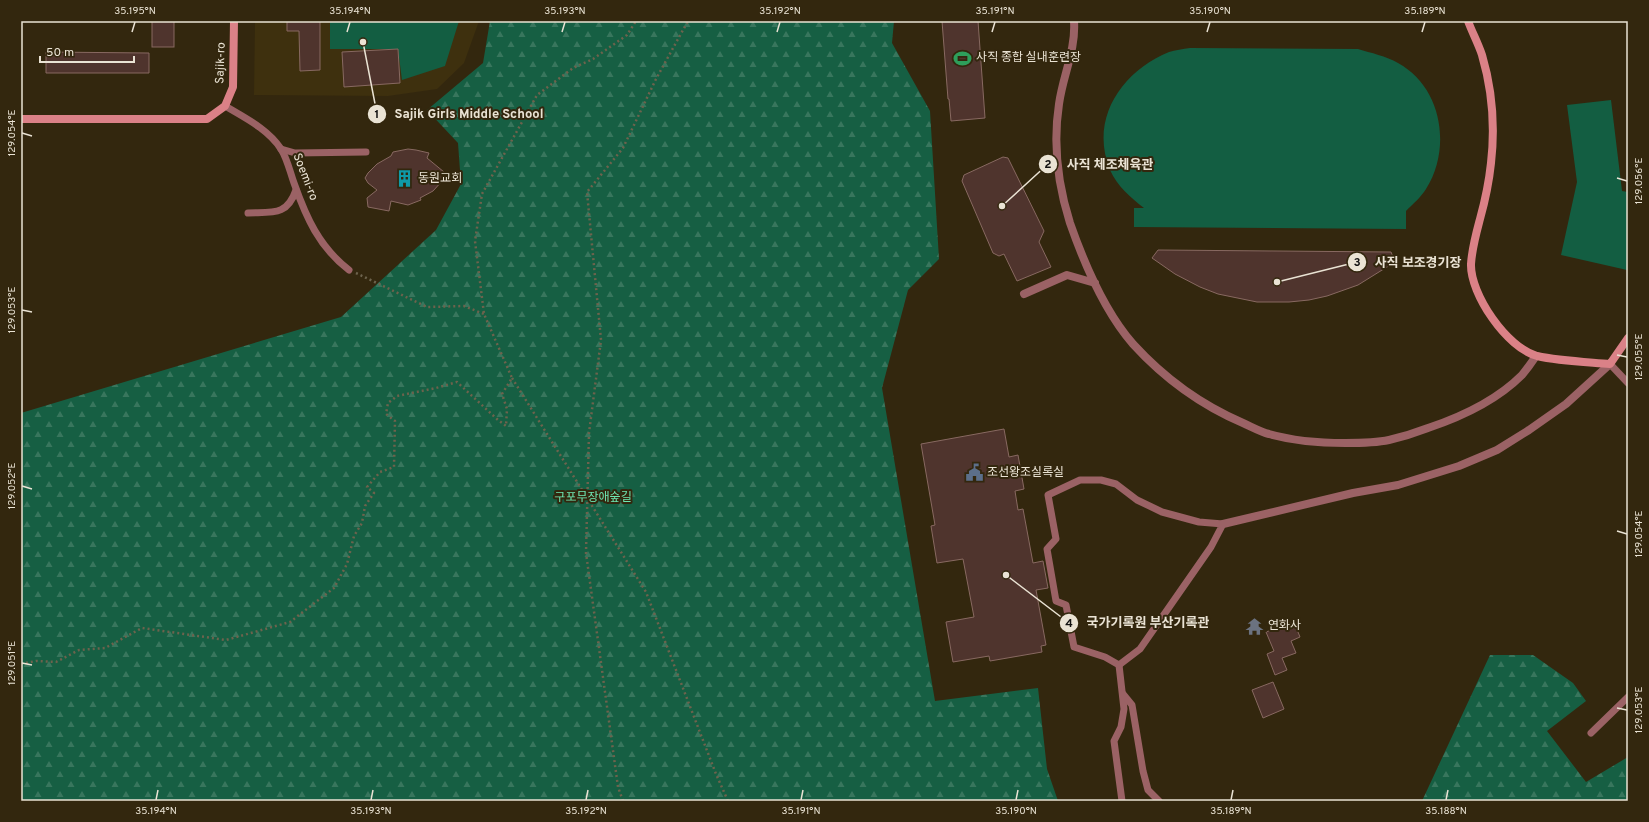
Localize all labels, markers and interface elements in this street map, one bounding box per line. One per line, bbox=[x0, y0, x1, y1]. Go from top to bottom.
text: 35.195°N bbox=[114, 5, 156, 18]
text: 35.194°N bbox=[329, 5, 371, 18]
text: 35.193°N bbox=[544, 5, 586, 18]
text: 35.192°N bbox=[759, 5, 801, 18]
text: 35.191°N bbox=[975, 5, 1015, 18]
text: 35.190°N bbox=[1189, 5, 1231, 18]
text: 35.189°N bbox=[1404, 5, 1446, 18]
scale bar bbox=[40, 38, 134, 64]
street label: Sajik-ro bbox=[212, 42, 230, 84]
text: 50 m bbox=[46, 45, 74, 61]
sports icon: 사직 종합 실내훈련장 bbox=[953, 48, 973, 68]
place label: 사직 종합 실내훈련장 bbox=[976, 50, 1081, 66]
callout: Sajik Girls Middle School bbox=[367, 101, 552, 126]
text: 1 bbox=[375, 107, 379, 123]
text: Sajik Girls Middle School bbox=[395, 107, 544, 123]
text: 129.054°E bbox=[6, 109, 19, 157]
street label: Soemi-ro bbox=[289, 151, 321, 203]
callout: 사직 체조체육관 bbox=[1038, 151, 1161, 176]
text: 2 bbox=[1044, 157, 1052, 173]
text: 사직 체조체육관 bbox=[1067, 158, 1154, 174]
text: 129.056°E bbox=[1633, 158, 1646, 204]
building icon: 동원교회 bbox=[395, 169, 415, 189]
place label: 동원교회 bbox=[418, 171, 462, 187]
callout: 사직 보조경기장 bbox=[1347, 250, 1470, 275]
text: 3 bbox=[1353, 255, 1361, 271]
text: 사직 보조경기장 bbox=[1375, 256, 1462, 272]
text: 129.053°E bbox=[6, 287, 19, 333]
text: 129.055°E bbox=[1633, 333, 1646, 381]
text: 129.052°E bbox=[6, 463, 19, 509]
public building icon: 조선왕조실록실 bbox=[964, 463, 984, 483]
place label: 조선왕조실록실 bbox=[987, 465, 1064, 481]
park label: 구포무장애숲길 bbox=[554, 490, 632, 506]
text: 129.054°E bbox=[1633, 510, 1646, 558]
callout: 국가기록원 부산기록관 bbox=[1059, 610, 1218, 635]
text: 4 bbox=[1065, 616, 1073, 632]
text: 국가기록원 부산기록관 bbox=[1087, 616, 1209, 632]
temple icon: 연화사 bbox=[1245, 616, 1265, 636]
place label: 연화사 bbox=[1268, 618, 1301, 634]
text: 129.051°E bbox=[6, 641, 19, 685]
text: 129.053°E bbox=[1633, 687, 1646, 733]
text: 35.194°N bbox=[135, 805, 177, 818]
text: 35.193°N bbox=[350, 805, 392, 818]
text: 35.192°N bbox=[565, 805, 607, 818]
text: 35.191°N bbox=[781, 805, 821, 818]
text: 35.190°N bbox=[995, 805, 1037, 818]
text: 35.189°N bbox=[1210, 805, 1252, 818]
text: 35.188°N bbox=[1425, 805, 1467, 818]

